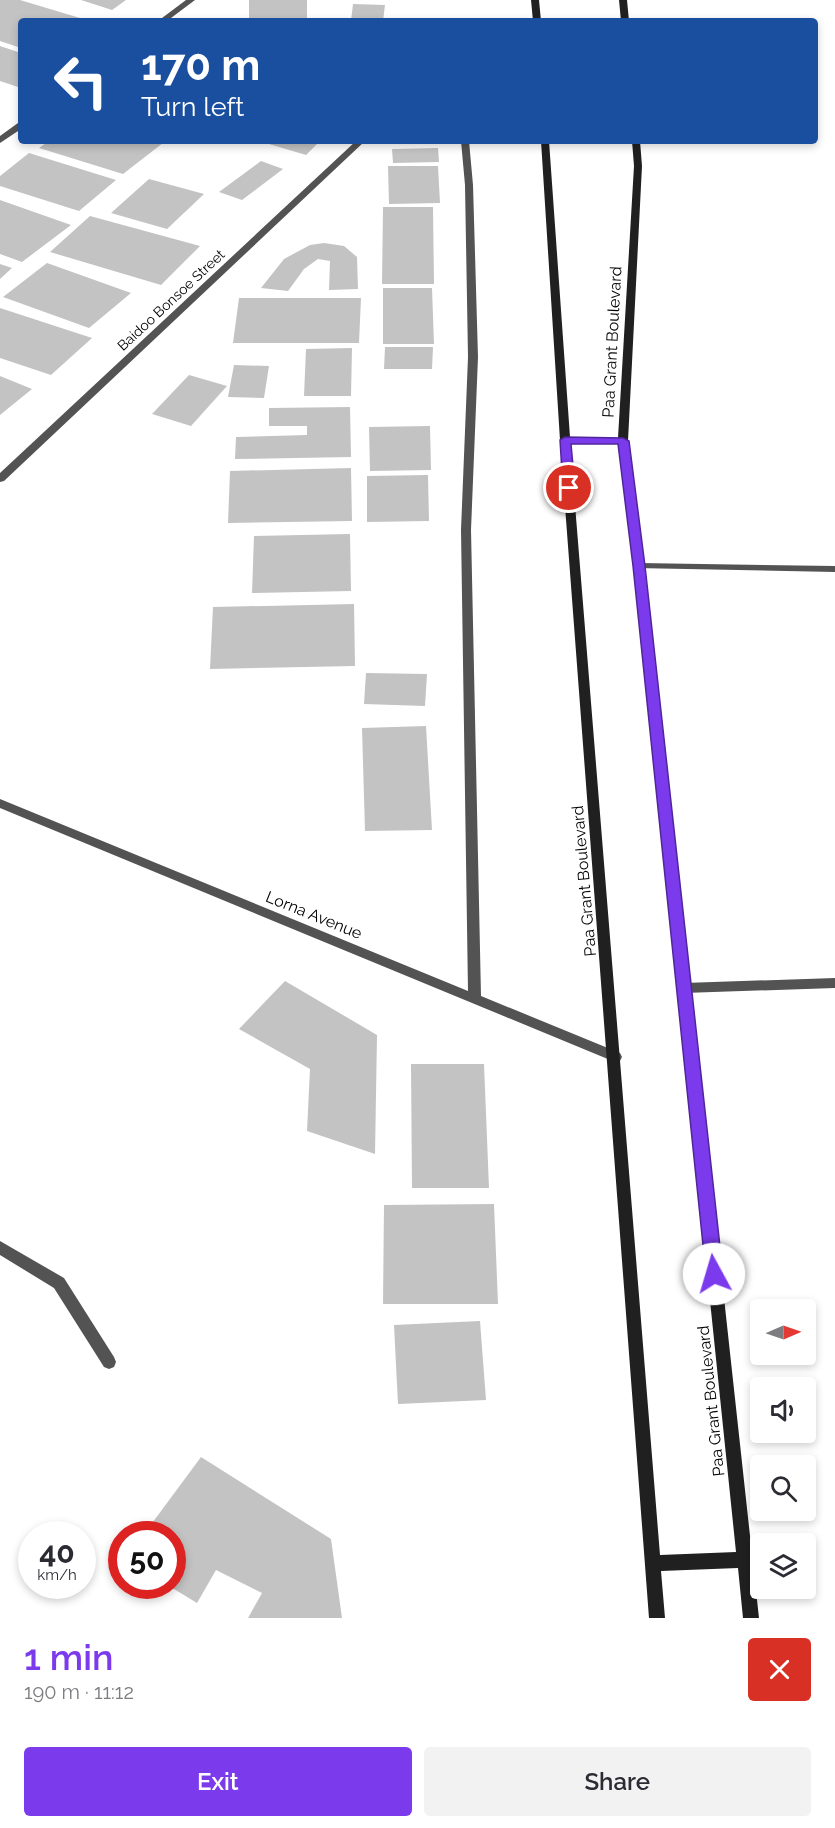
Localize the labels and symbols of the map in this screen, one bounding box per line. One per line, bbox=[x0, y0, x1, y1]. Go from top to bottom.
street label: Baidoo Bonsoe Street bbox=[114, 246, 228, 354]
street label: Paa Grant Boulevard bbox=[599, 266, 625, 418]
pin bbox=[543, 462, 594, 513]
street label: Paa Grant Boulevard bbox=[568, 805, 600, 957]
street label: Lorna Avenue bbox=[263, 887, 365, 943]
position arrow bbox=[682, 1242, 746, 1306]
north arrow bbox=[750, 1299, 816, 1365]
street label: Paa Grant Boulevard bbox=[694, 1325, 728, 1477]
speed limit sign: 50 bbox=[108, 1521, 186, 1599]

